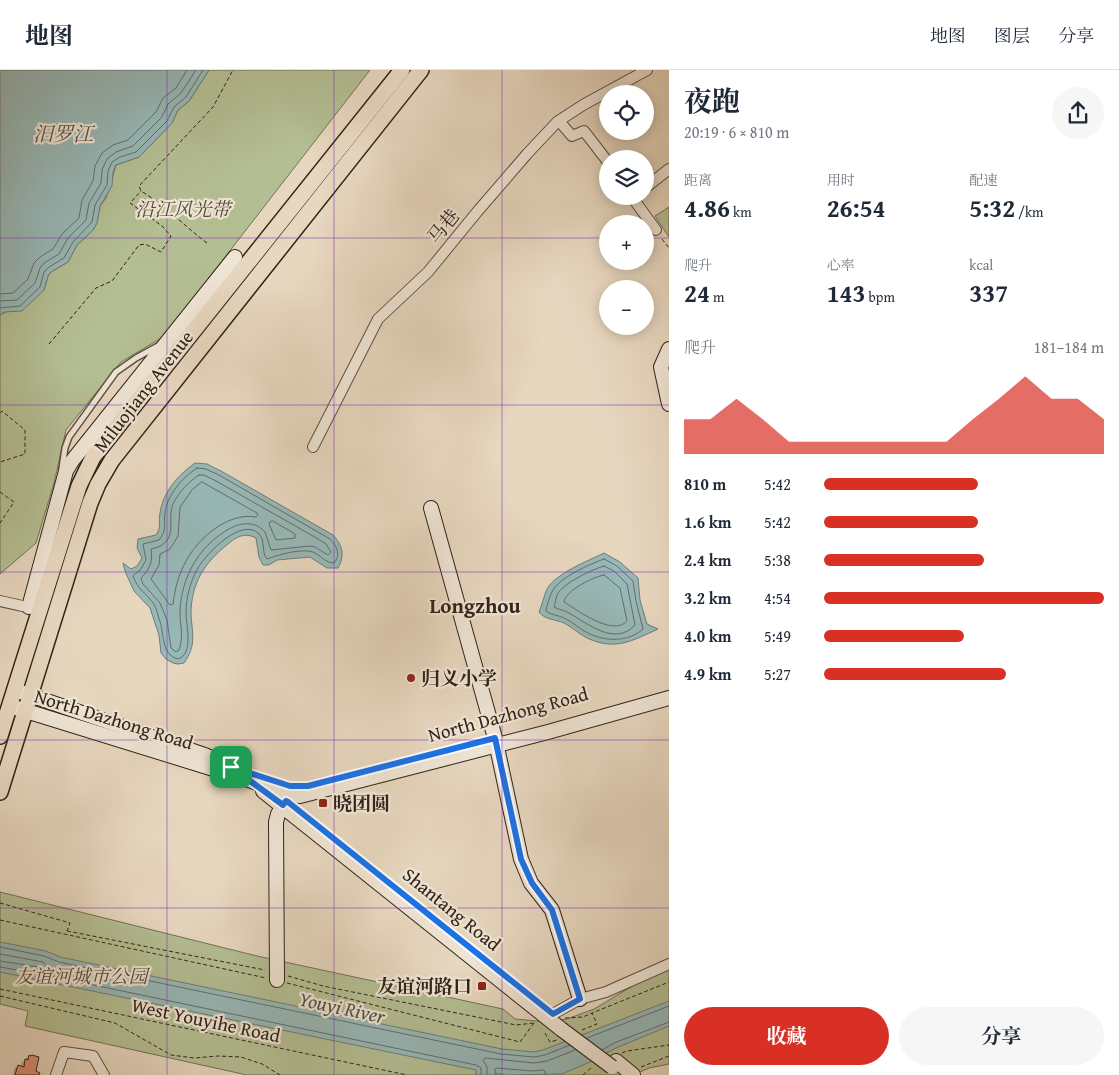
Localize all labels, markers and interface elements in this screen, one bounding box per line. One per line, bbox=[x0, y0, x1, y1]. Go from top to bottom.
text: 地图 bbox=[25, 18, 73, 53]
text: 地图 bbox=[930, 22, 966, 49]
text: 图层 bbox=[994, 22, 1030, 49]
text: 分享 bbox=[1058, 22, 1094, 49]
text: 夜跑 bbox=[684, 80, 740, 121]
map controls bbox=[599, 85, 654, 335]
button: locate bbox=[599, 85, 654, 140]
button: share bbox=[1052, 87, 1104, 139]
water label: 汨罗江 bbox=[33, 119, 96, 148]
text: 20:19 · 6 × 810 m bbox=[684, 120, 789, 144]
button: layers bbox=[599, 150, 654, 205]
text: 距离 bbox=[684, 170, 712, 190]
text: 用时 bbox=[827, 170, 855, 190]
text: 配速 bbox=[969, 170, 997, 190]
text: 4.86 bbox=[684, 190, 730, 226]
text: 26:54 bbox=[827, 190, 886, 226]
text: 5:32 bbox=[969, 190, 1015, 226]
park label: 沿江风光带 bbox=[135, 195, 233, 223]
street label: 马巷 bbox=[420, 202, 466, 250]
text: km bbox=[730, 202, 752, 222]
text: /km bbox=[1015, 202, 1044, 222]
button: + bbox=[599, 215, 654, 270]
text: 爬升 bbox=[684, 255, 712, 275]
text: 心率 bbox=[827, 255, 855, 275]
text: kcal bbox=[969, 255, 993, 275]
text: 24 bbox=[684, 275, 710, 311]
text: 143 bbox=[827, 275, 866, 311]
text: 337 bbox=[969, 275, 1008, 311]
button: − bbox=[599, 280, 654, 335]
text: m bbox=[710, 287, 724, 307]
text: bpm bbox=[866, 287, 895, 307]
street label: Miluojiang Avenue bbox=[86, 324, 200, 458]
text: 爬升 bbox=[684, 335, 716, 359]
text: 181–184 m bbox=[1034, 335, 1104, 359]
text: 810 m bbox=[684, 472, 726, 496]
text: 5:42 bbox=[764, 472, 791, 496]
text: 1.6 km bbox=[684, 510, 731, 534]
text: 5:42 bbox=[764, 510, 791, 534]
text: 2.4 km bbox=[684, 548, 731, 572]
text: 5:38 bbox=[764, 548, 791, 572]
text: 3.2 km bbox=[684, 586, 731, 610]
text: 4:54 bbox=[764, 586, 791, 610]
district label: Longzhou bbox=[429, 590, 521, 621]
text: 4.0 km bbox=[684, 624, 731, 648]
text: 5:49 bbox=[764, 624, 791, 648]
text: 4.9 km bbox=[684, 662, 731, 686]
text: 5:27 bbox=[764, 662, 791, 686]
place label: 归义小学 bbox=[421, 664, 497, 692]
marker: 归义小学 bbox=[405, 672, 417, 684]
street label: North Dazhong Road bbox=[425, 679, 592, 749]
street label: North Dazhong Road bbox=[31, 682, 198, 757]
pin bbox=[210, 746, 252, 788]
icon: arrive bbox=[217, 753, 245, 781]
place label: 晓团圆 bbox=[333, 789, 390, 817]
marker: 晓团圆 bbox=[317, 797, 329, 809]
street label: Shantang Road bbox=[397, 861, 508, 958]
park label: 友谊河城市公园 bbox=[14, 962, 150, 990]
place label: 友谊河路口 bbox=[377, 972, 472, 1000]
marker: 友谊河路口 bbox=[476, 980, 488, 992]
water label: Youyi River bbox=[296, 984, 388, 1030]
street label: West Youyihe Road bbox=[129, 991, 284, 1050]
button: 收藏 bbox=[684, 1007, 889, 1065]
button: 分享 bbox=[899, 1007, 1104, 1065]

